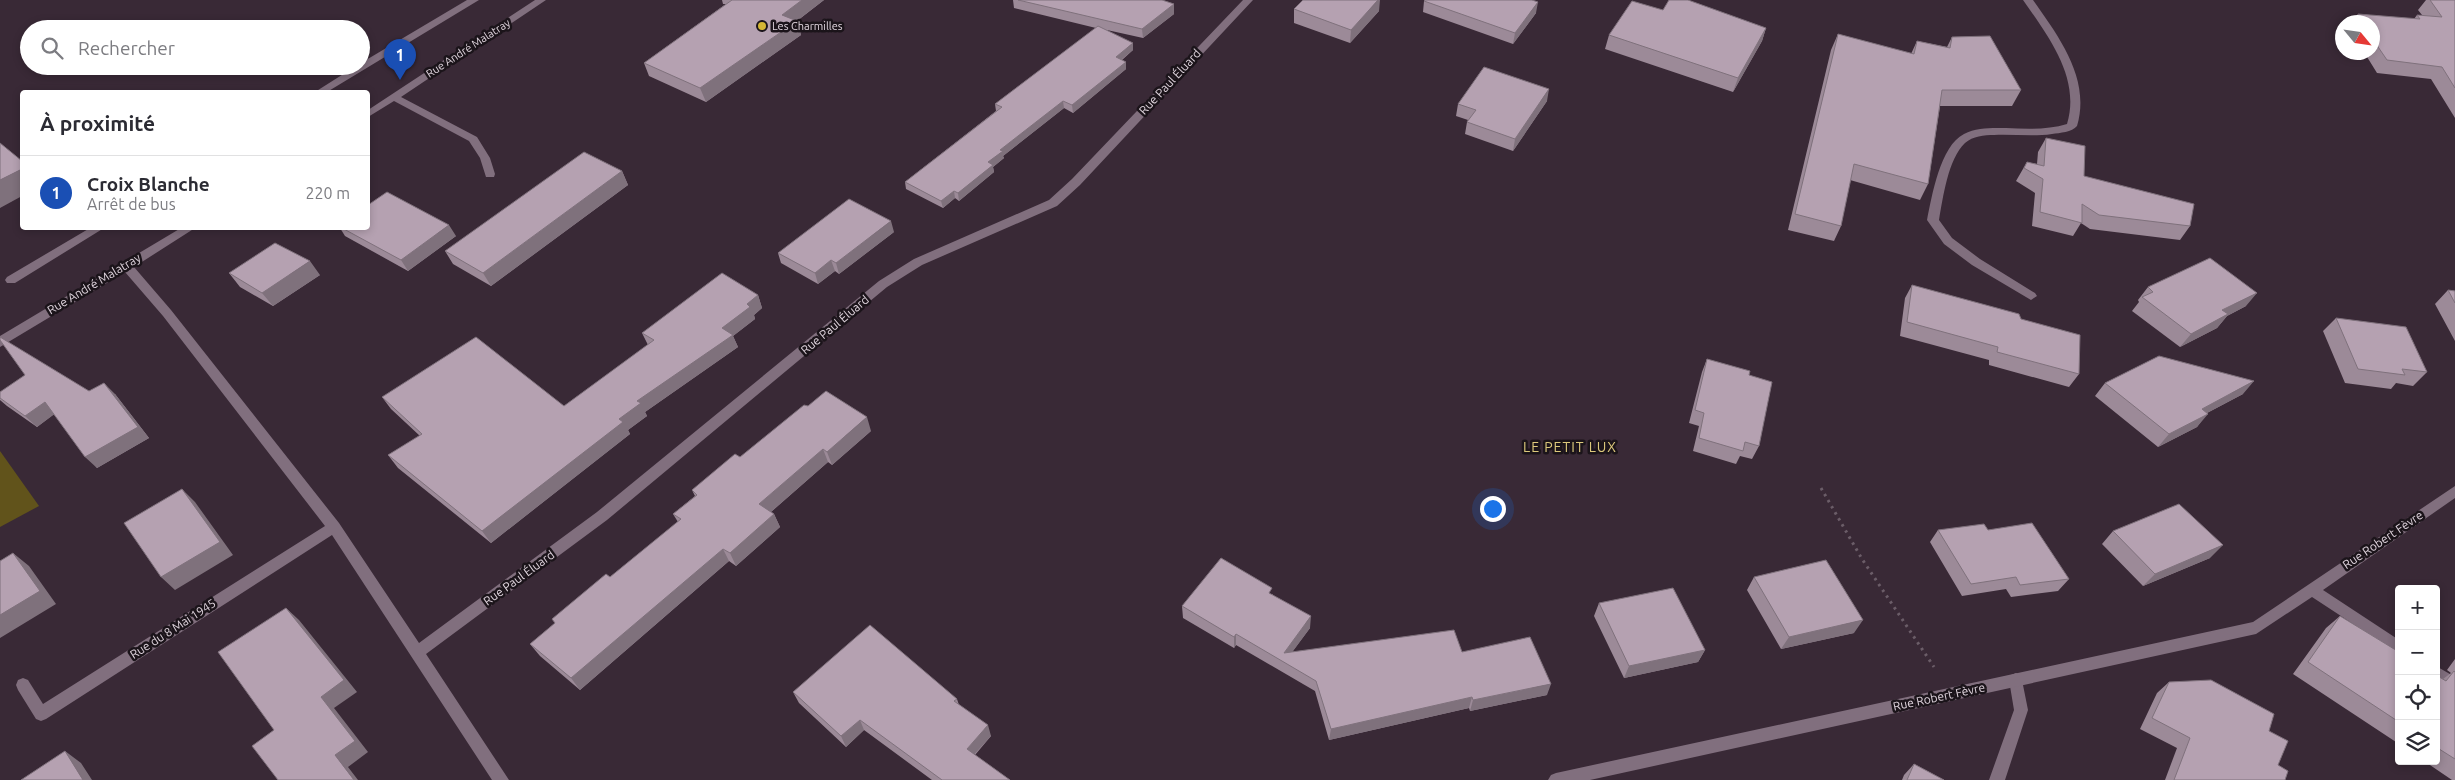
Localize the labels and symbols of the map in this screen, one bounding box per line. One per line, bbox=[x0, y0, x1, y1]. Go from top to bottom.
north arrow bbox=[2335, 15, 2380, 60]
street label: Rue André Malatray bbox=[424, 16, 513, 80]
marker: Les Charmilles bbox=[756, 20, 768, 32]
place label: Les Charmilles bbox=[772, 20, 843, 32]
pin: 1 bbox=[384, 39, 416, 80]
street label: Rue Paul Éluard bbox=[1136, 46, 1203, 117]
street label: Rue André Malatray bbox=[45, 250, 143, 317]
street label: Rue Paul Éluard bbox=[798, 293, 871, 357]
district label: LE PETIT LUX bbox=[1523, 439, 1617, 455]
your location bbox=[1480, 496, 1506, 522]
street label: Rue Robert Fèvre bbox=[2340, 508, 2425, 571]
street label: Rue Paul Éluard bbox=[481, 548, 557, 608]
street label: Rue du 8 Mai 1945 bbox=[128, 596, 218, 661]
street label: Rue Robert Fèvre bbox=[1892, 680, 1986, 713]

